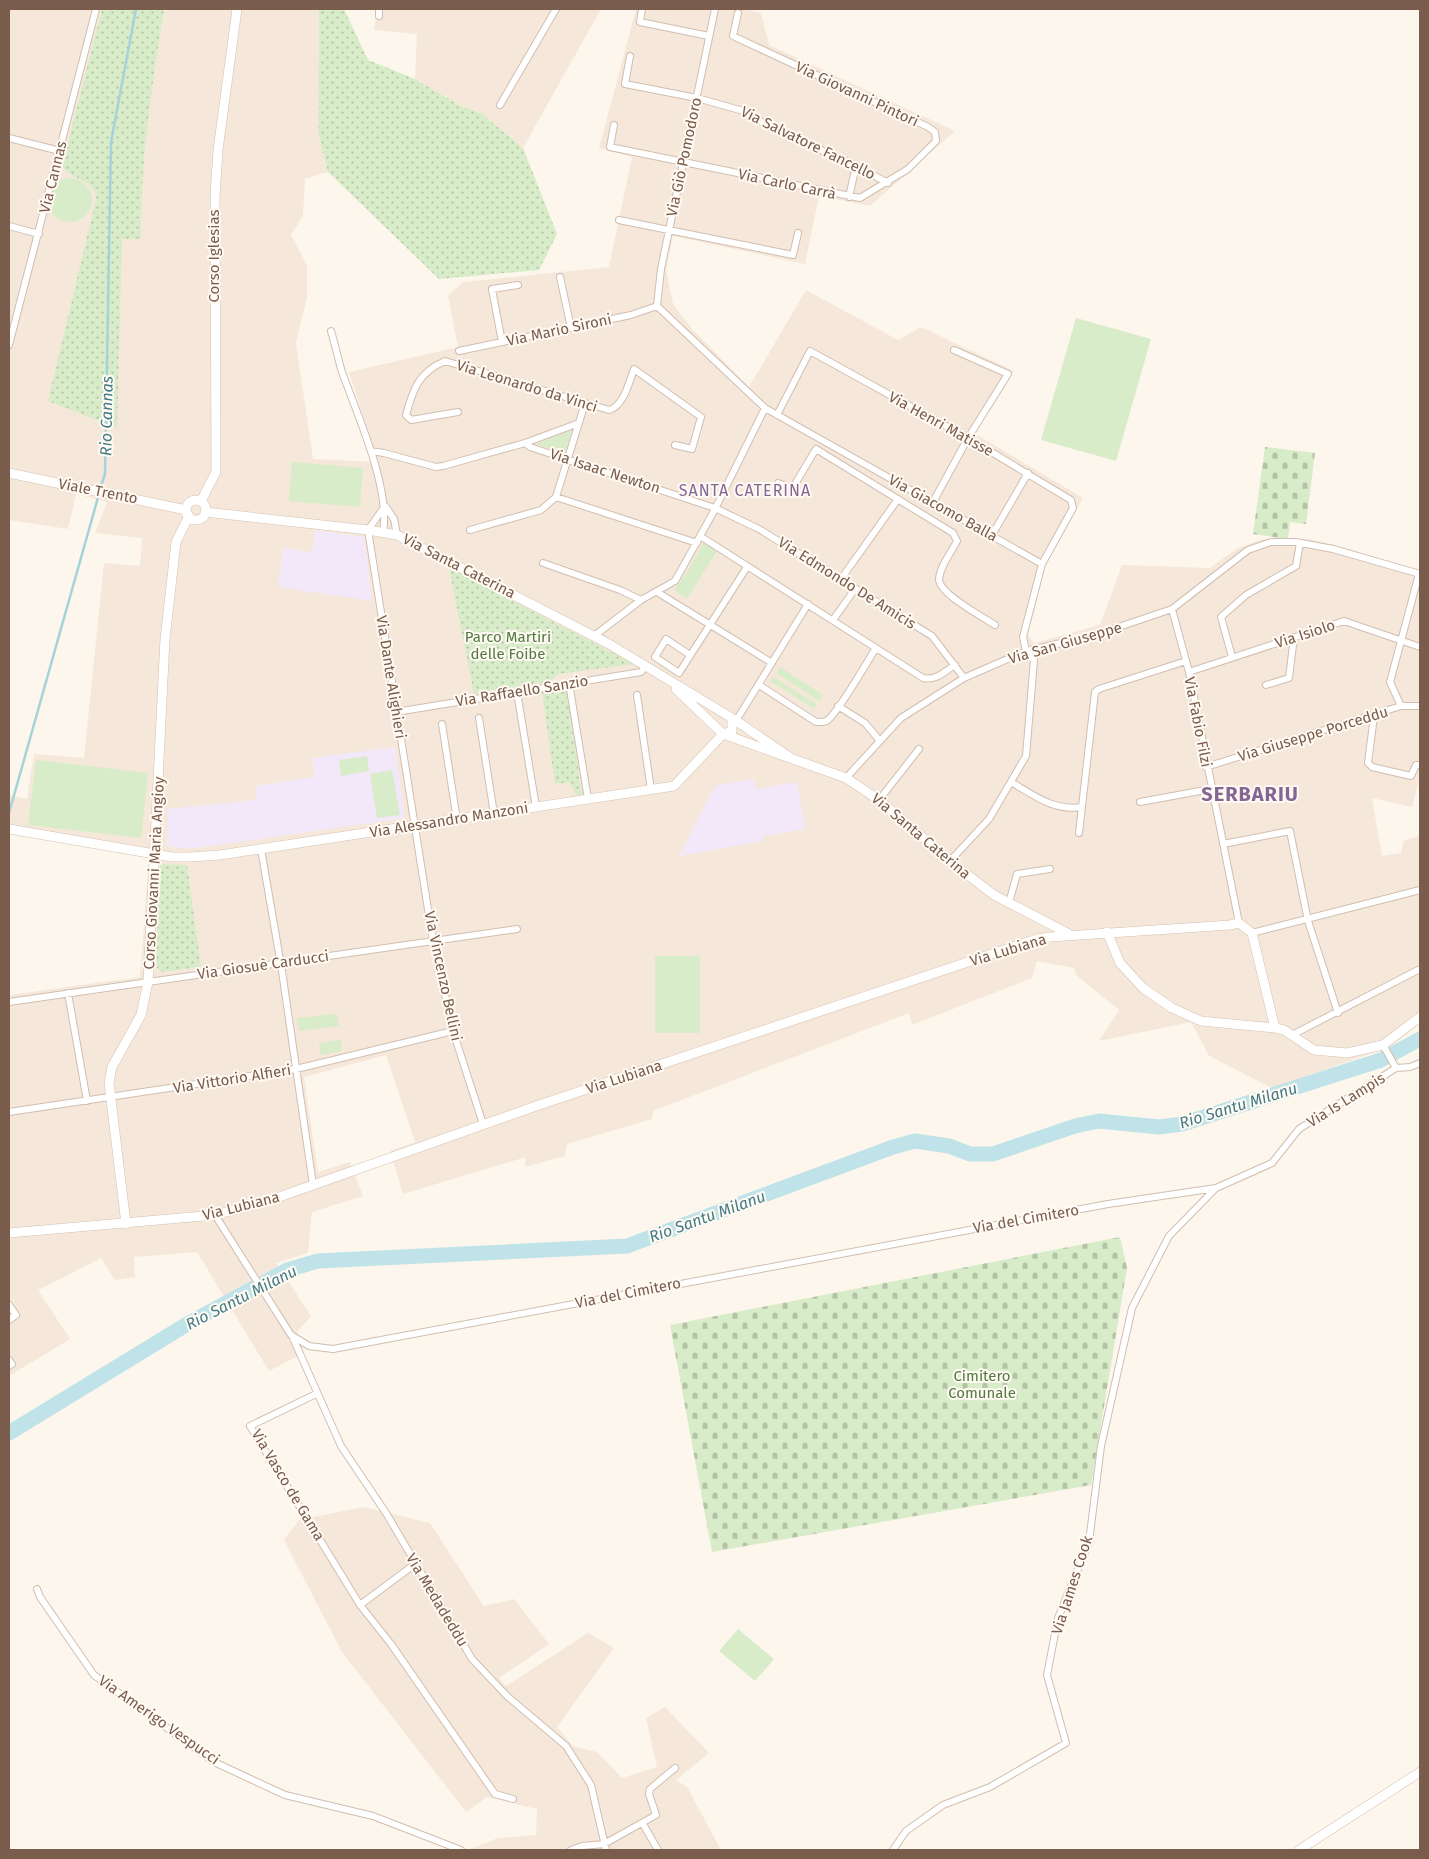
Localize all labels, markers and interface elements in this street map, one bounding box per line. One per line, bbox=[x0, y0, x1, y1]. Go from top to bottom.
street label: Via Giovanni Pintori bbox=[793, 58, 921, 130]
street label: Via Giò Pomodoro bbox=[663, 96, 705, 218]
street label: Via Salvatore Fancello bbox=[738, 103, 878, 183]
street label: Via Cannas bbox=[35, 139, 71, 215]
street label: Via Carlo Carrà bbox=[736, 165, 838, 203]
street label: Corso Iglesias bbox=[205, 209, 223, 303]
street label: Via Mario Sironi bbox=[505, 310, 613, 350]
street label: Via Leonardo da Vinci bbox=[454, 356, 600, 416]
water label: Rio Cannas bbox=[96, 376, 117, 456]
street label: Via Henri Matisse bbox=[885, 388, 997, 460]
street label: Via Isaac Newton bbox=[547, 445, 663, 497]
street label: Via Giacomo Balla bbox=[885, 471, 1001, 545]
street label: Viale Trento bbox=[57, 474, 139, 508]
district label: SANTA CATERINA bbox=[679, 481, 811, 500]
street label: Via Santa Caterina bbox=[400, 530, 518, 602]
street label: Via Edmondo De Amicis bbox=[775, 533, 919, 633]
street label: Via Dante Alighieri bbox=[372, 614, 410, 740]
street label: Via Isiolo bbox=[1273, 616, 1337, 652]
street label: Via San Giuseppe bbox=[1006, 618, 1124, 668]
park label: Parco Martiri delle Foibe bbox=[465, 628, 551, 663]
street label: Via Raffaello Sanzio bbox=[454, 672, 590, 710]
street label: Via Fabio Filzi bbox=[1180, 675, 1216, 769]
street label: Via Giuseppe Porceddu bbox=[1236, 703, 1390, 765]
street label: Corso Giovanni Maria Angioy bbox=[140, 775, 168, 970]
district label: SERBARIU bbox=[1201, 782, 1299, 806]
street label: Via Santa Caterina bbox=[868, 789, 974, 883]
street label: Via Alessandro Manzoni bbox=[368, 799, 530, 841]
street label: Via Vincenzo Bellini bbox=[420, 909, 466, 1043]
street label: Via Lubiana bbox=[968, 930, 1048, 970]
street label: Via Giosuè Carducci bbox=[196, 947, 330, 983]
street label: Via Lubiana bbox=[584, 1056, 664, 1098]
street label: Via Vittorio Alfieri bbox=[172, 1061, 292, 1097]
street label: Via Is Lampis bbox=[1304, 1069, 1388, 1131]
water label: Rio Santu Milanu bbox=[1177, 1078, 1299, 1132]
water label: Rio Santu Milanu bbox=[646, 1187, 768, 1246]
street label: Via Lubiana bbox=[201, 1188, 281, 1224]
street label: Via del Cimitero bbox=[972, 1201, 1080, 1237]
water label: Rio Santu Milanu bbox=[182, 1261, 300, 1334]
street label: Via del Cimitero bbox=[574, 1274, 682, 1312]
park label: Cimitero Comunale bbox=[948, 1367, 1016, 1402]
street label: Via Vasco de Gama bbox=[248, 1426, 328, 1544]
street label: Via James Cook bbox=[1048, 1533, 1097, 1637]
street label: Via Medadeddu bbox=[402, 1550, 472, 1650]
street label: Via Amerigo Vespucci bbox=[95, 1671, 223, 1769]

